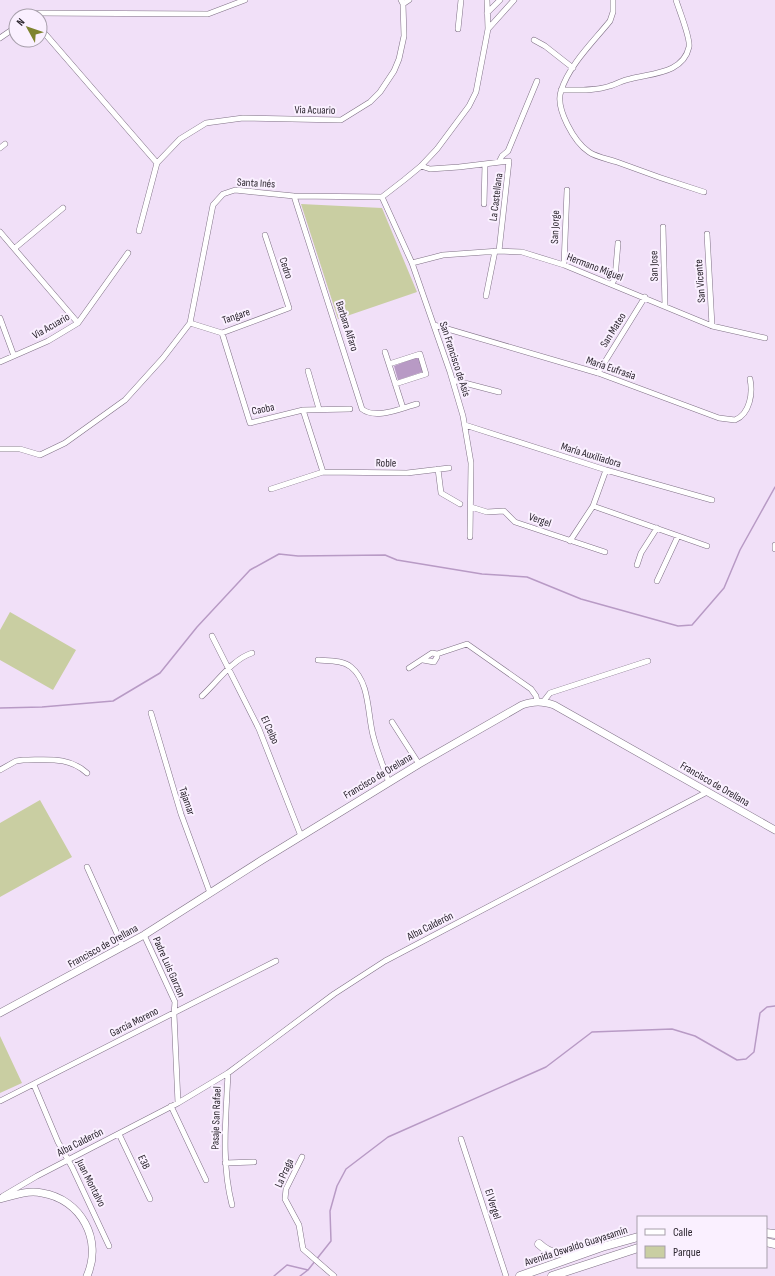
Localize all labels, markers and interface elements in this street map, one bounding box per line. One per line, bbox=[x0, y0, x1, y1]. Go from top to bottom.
north arrow bbox=[8, 8, 48, 48]
text: N bbox=[14, 15, 28, 28]
street label: Via Acuario bbox=[294, 103, 336, 117]
street label: La Castellana bbox=[487, 172, 505, 222]
street label: Santa Inés bbox=[237, 176, 276, 190]
street label: San Jorge bbox=[548, 210, 562, 244]
street label: Hermano Miguel bbox=[565, 250, 625, 284]
street label: San Jose bbox=[647, 251, 661, 281]
street label: Cedro bbox=[276, 256, 296, 281]
street label: San Vicente bbox=[692, 259, 708, 303]
street label: Barbara Alfaro bbox=[333, 299, 361, 353]
street label: Tangare bbox=[220, 305, 252, 327]
street label: Via Acuario bbox=[30, 310, 72, 342]
street label: San Mateo bbox=[597, 310, 629, 350]
street label: San Francisco de Asís bbox=[437, 320, 473, 398]
street label: María Eufrasia bbox=[584, 353, 638, 383]
street label: Caoba bbox=[251, 400, 275, 418]
street label: María Auxiliadora bbox=[559, 440, 623, 470]
street label: Roble bbox=[376, 456, 396, 470]
street label: Vergel bbox=[527, 510, 553, 530]
street label: El Ceibo bbox=[258, 714, 282, 746]
street label: Francisco de Orellana bbox=[341, 750, 415, 802]
street label: Francisco de Orellana bbox=[678, 759, 752, 809]
street label: Tajamar bbox=[176, 785, 198, 817]
street label: Alba Calderón bbox=[404, 909, 456, 944]
street label: Francisco de Orellana bbox=[66, 921, 140, 971]
street label: Padre Luis Garzon bbox=[150, 935, 188, 1000]
street label: García Moreno bbox=[108, 1004, 161, 1040]
street label: Pasaje San Rafael bbox=[208, 1086, 224, 1150]
street label: Alba Calderón bbox=[54, 1125, 106, 1160]
street label: E3B bbox=[135, 1153, 153, 1171]
street label: Juan Montalvo bbox=[73, 1156, 109, 1209]
street label: La Praga bbox=[272, 1156, 296, 1190]
street label: El Vergel bbox=[482, 1187, 504, 1221]
legend bbox=[637, 1216, 767, 1268]
street label: Avenida Oswaldo Guayasamín bbox=[522, 1223, 629, 1269]
text: Calle bbox=[673, 1225, 693, 1240]
text: Parque bbox=[673, 1245, 701, 1260]

